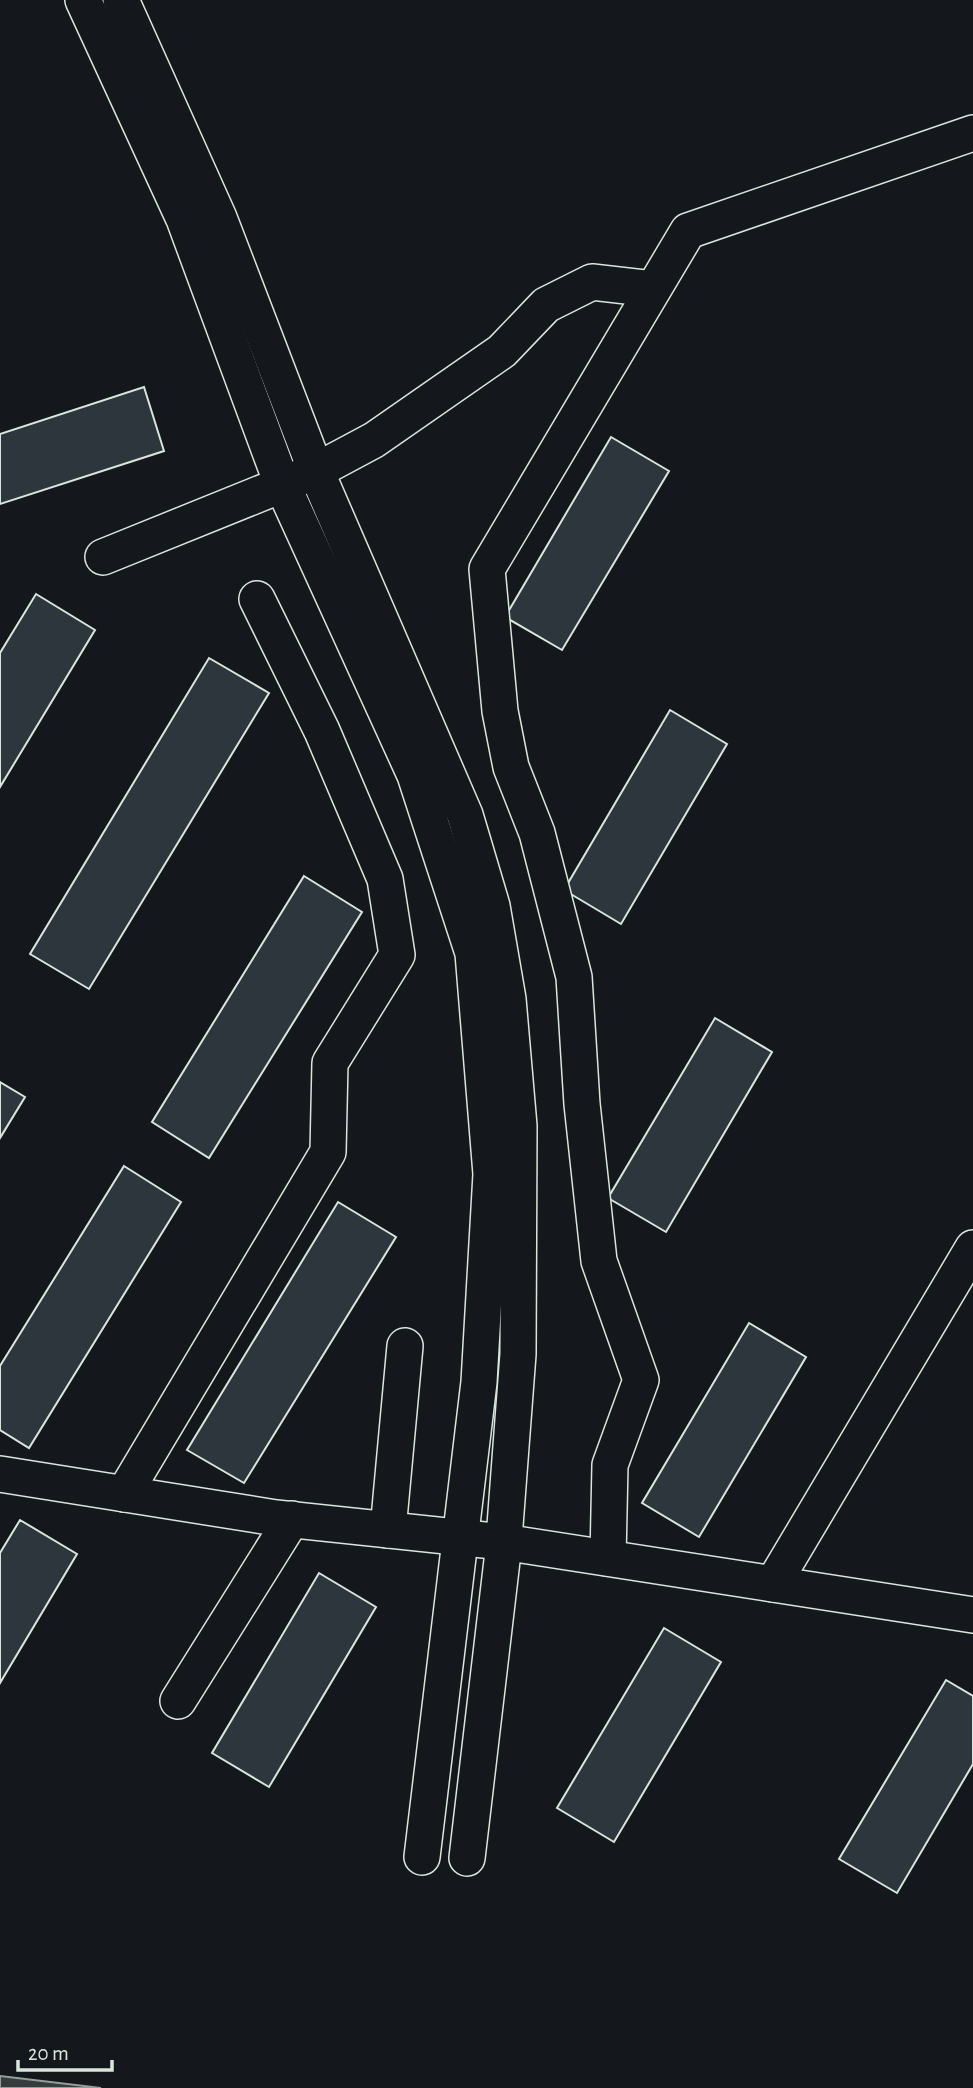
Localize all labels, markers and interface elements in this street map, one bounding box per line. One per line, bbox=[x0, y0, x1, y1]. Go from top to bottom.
scale bar bbox=[18, 2028, 112, 2072]
text: 20 m bbox=[28, 2043, 69, 2064]

